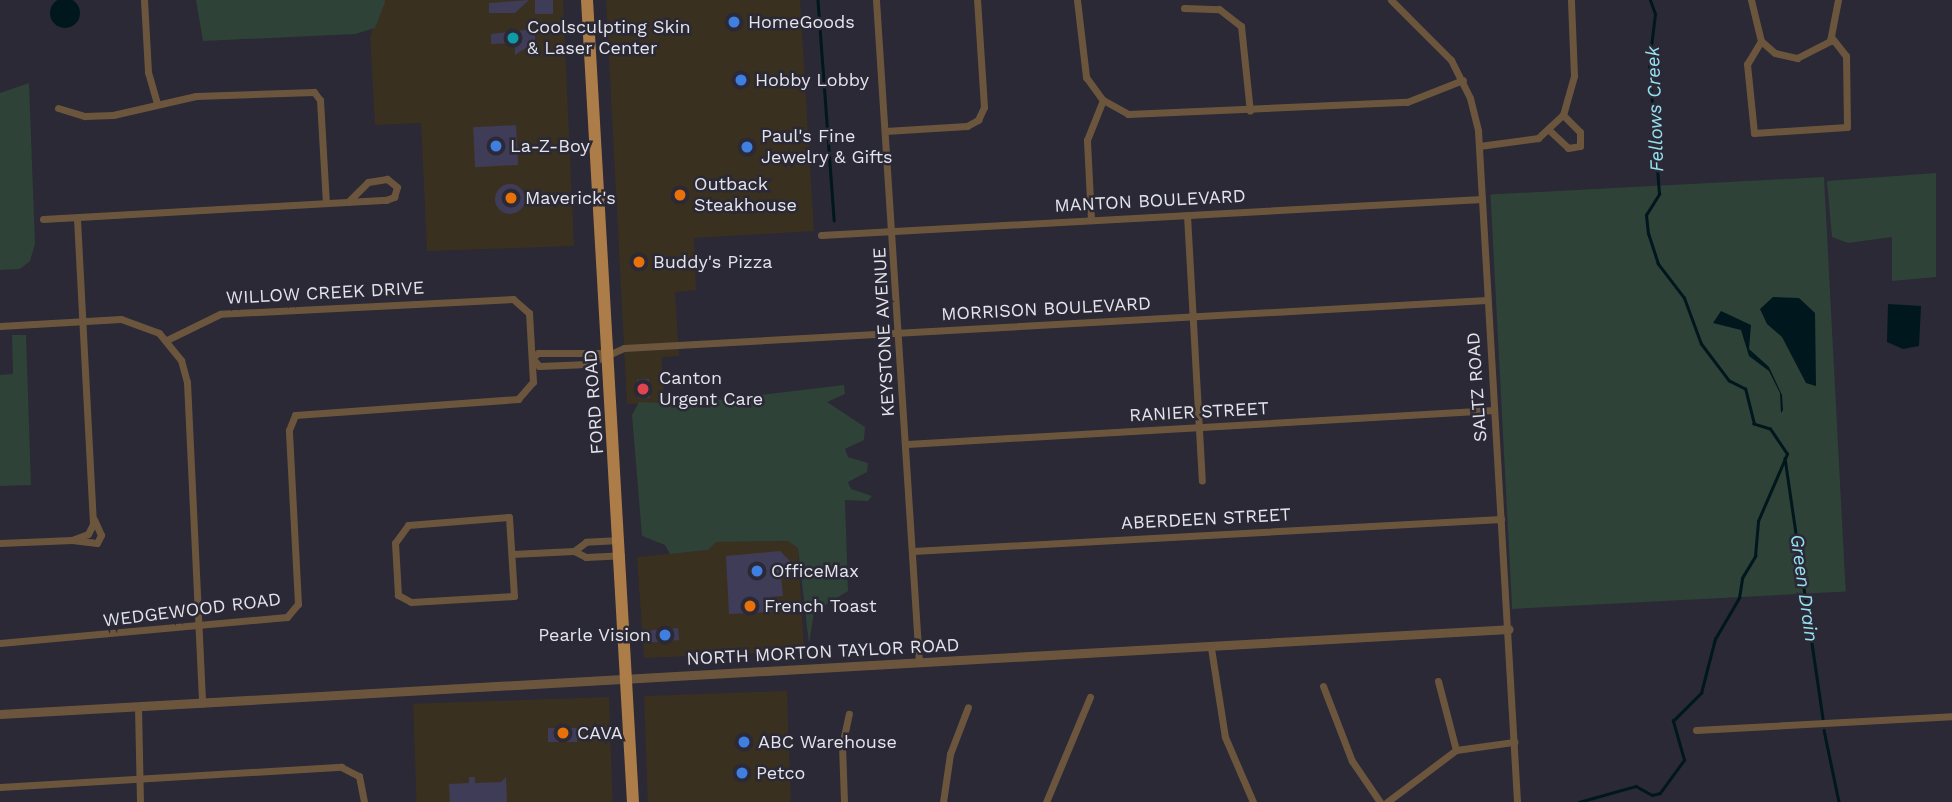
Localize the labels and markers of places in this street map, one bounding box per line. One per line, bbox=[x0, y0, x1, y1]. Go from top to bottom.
place label: HomeGoods bbox=[748, 11, 855, 33]
marker: HomeGoods bbox=[726, 14, 742, 30]
place label: Coolsculpting Skin & Laser Center bbox=[527, 17, 691, 60]
marker: Coolsculpting Skin & Laser Center bbox=[505, 30, 521, 46]
place label: Hobby Lobby bbox=[755, 69, 869, 91]
marker: Hobby Lobby bbox=[733, 72, 749, 88]
place label: Paul's Fine Jewelry & Gifts bbox=[761, 126, 893, 168]
place label: La-Z-Boy bbox=[510, 135, 590, 157]
marker: La-Z-Boy bbox=[488, 138, 504, 154]
marker: Paul's Fine Jewelry & Gifts bbox=[739, 139, 755, 155]
place label: Outback Steakhouse bbox=[694, 174, 797, 216]
place label: Maverick's bbox=[525, 187, 616, 209]
marker: Outback Steakhouse bbox=[672, 187, 688, 203]
marker: Maverick's bbox=[503, 190, 519, 206]
place label: Buddy's Pizza bbox=[653, 251, 773, 273]
marker: Buddy's Pizza bbox=[631, 254, 647, 270]
place label: Canton Urgent Care bbox=[659, 368, 763, 410]
marker: Canton Urgent Care bbox=[633, 379, 653, 399]
place label: OfficeMax bbox=[771, 560, 859, 582]
marker: OfficeMax bbox=[749, 563, 765, 579]
place label: French Toast bbox=[764, 595, 877, 617]
marker: French Toast bbox=[742, 598, 758, 614]
place label: Pearle Vision bbox=[538, 624, 651, 646]
marker: Pearle Vision bbox=[657, 627, 673, 643]
place label: CAVA bbox=[577, 722, 623, 744]
marker: CAVA bbox=[555, 725, 571, 741]
place label: ABC Warehouse bbox=[758, 731, 897, 753]
marker: ABC Warehouse bbox=[736, 734, 752, 750]
place label: Petco bbox=[756, 762, 805, 784]
marker: Petco bbox=[734, 765, 750, 781]

